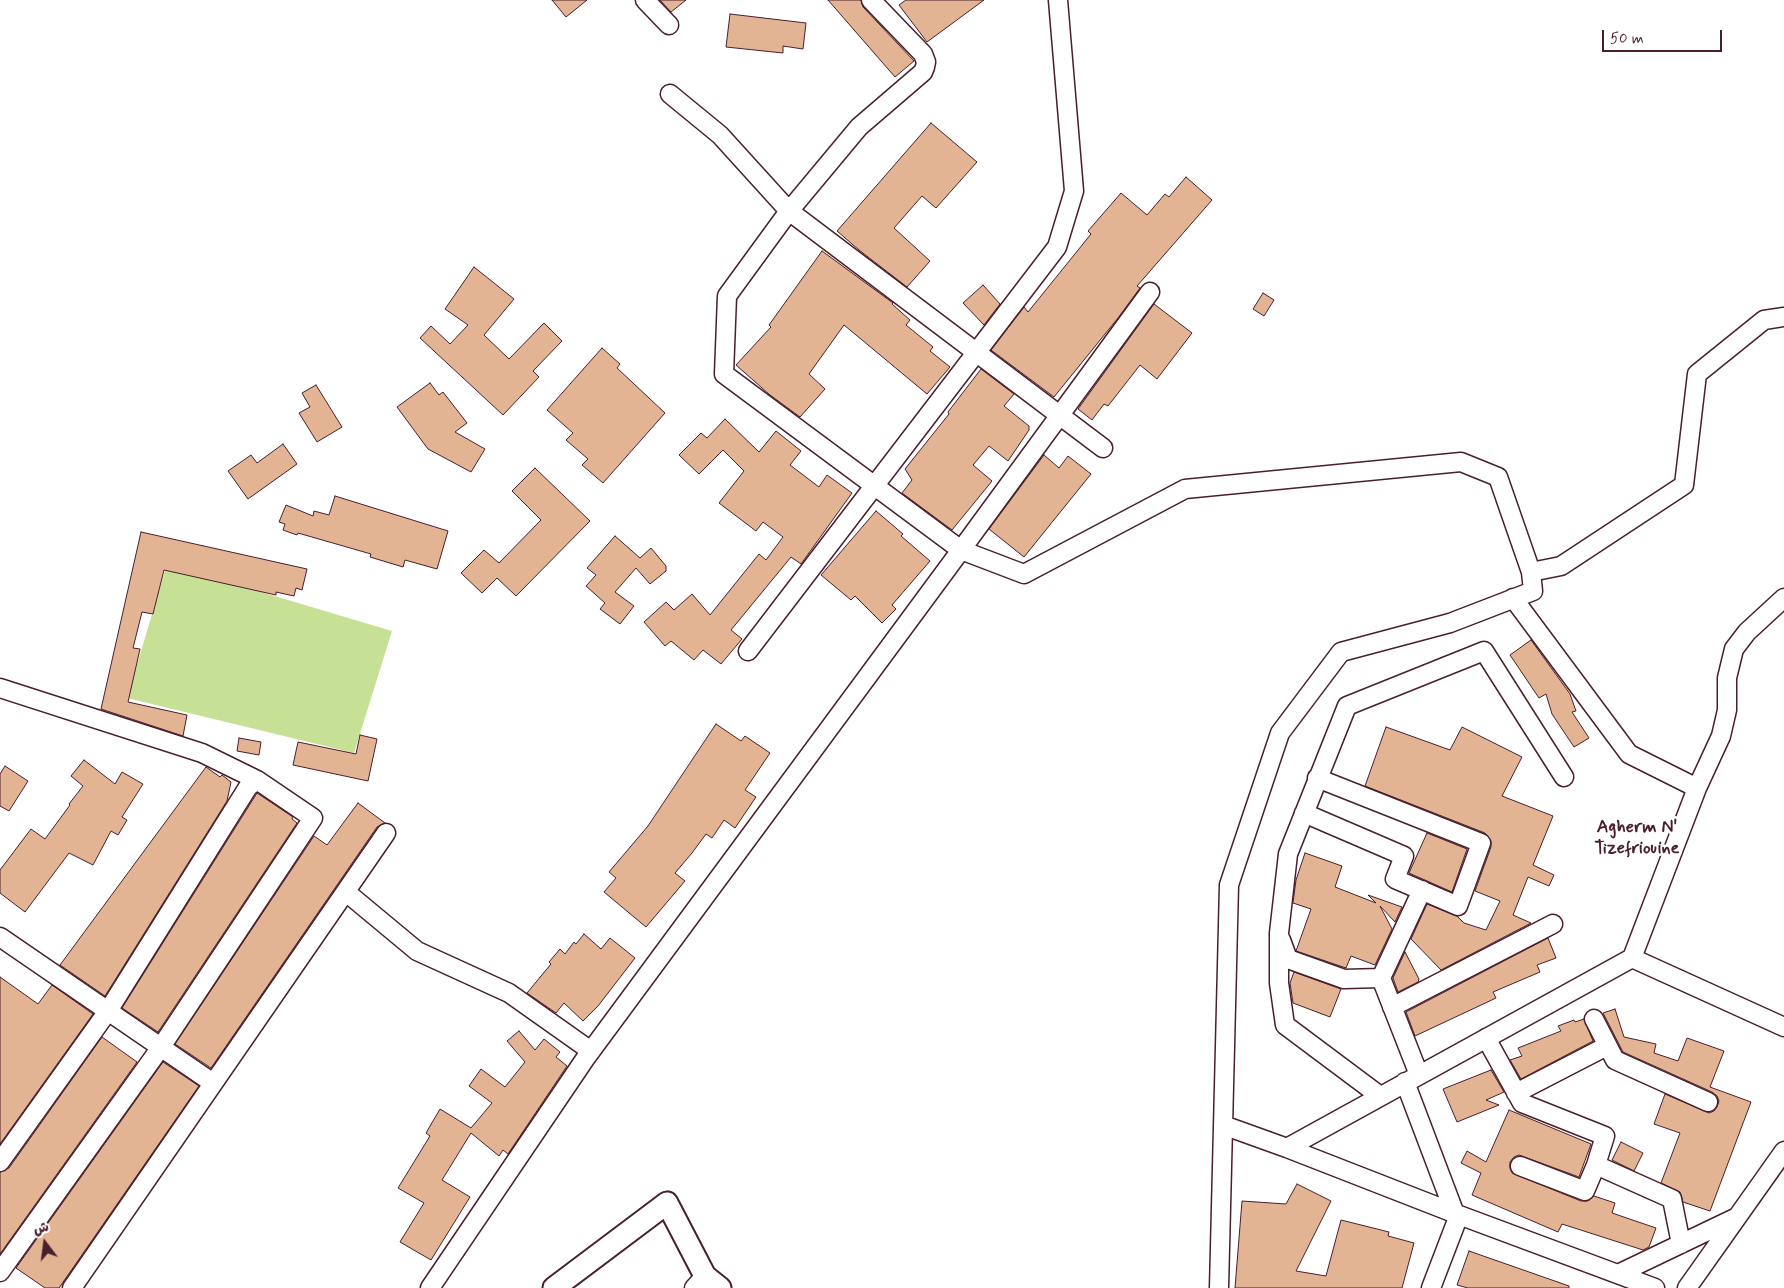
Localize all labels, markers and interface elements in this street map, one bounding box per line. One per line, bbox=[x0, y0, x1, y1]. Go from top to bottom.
scale bar bbox=[1604, 20, 1724, 52]
text: 50 m bbox=[1610, 29, 1644, 49]
district label: Agherm N' Tizefriouine bbox=[1595, 817, 1679, 860]
north arrow bbox=[20, 1218, 70, 1268]
text: ش bbox=[31, 1218, 51, 1239]

